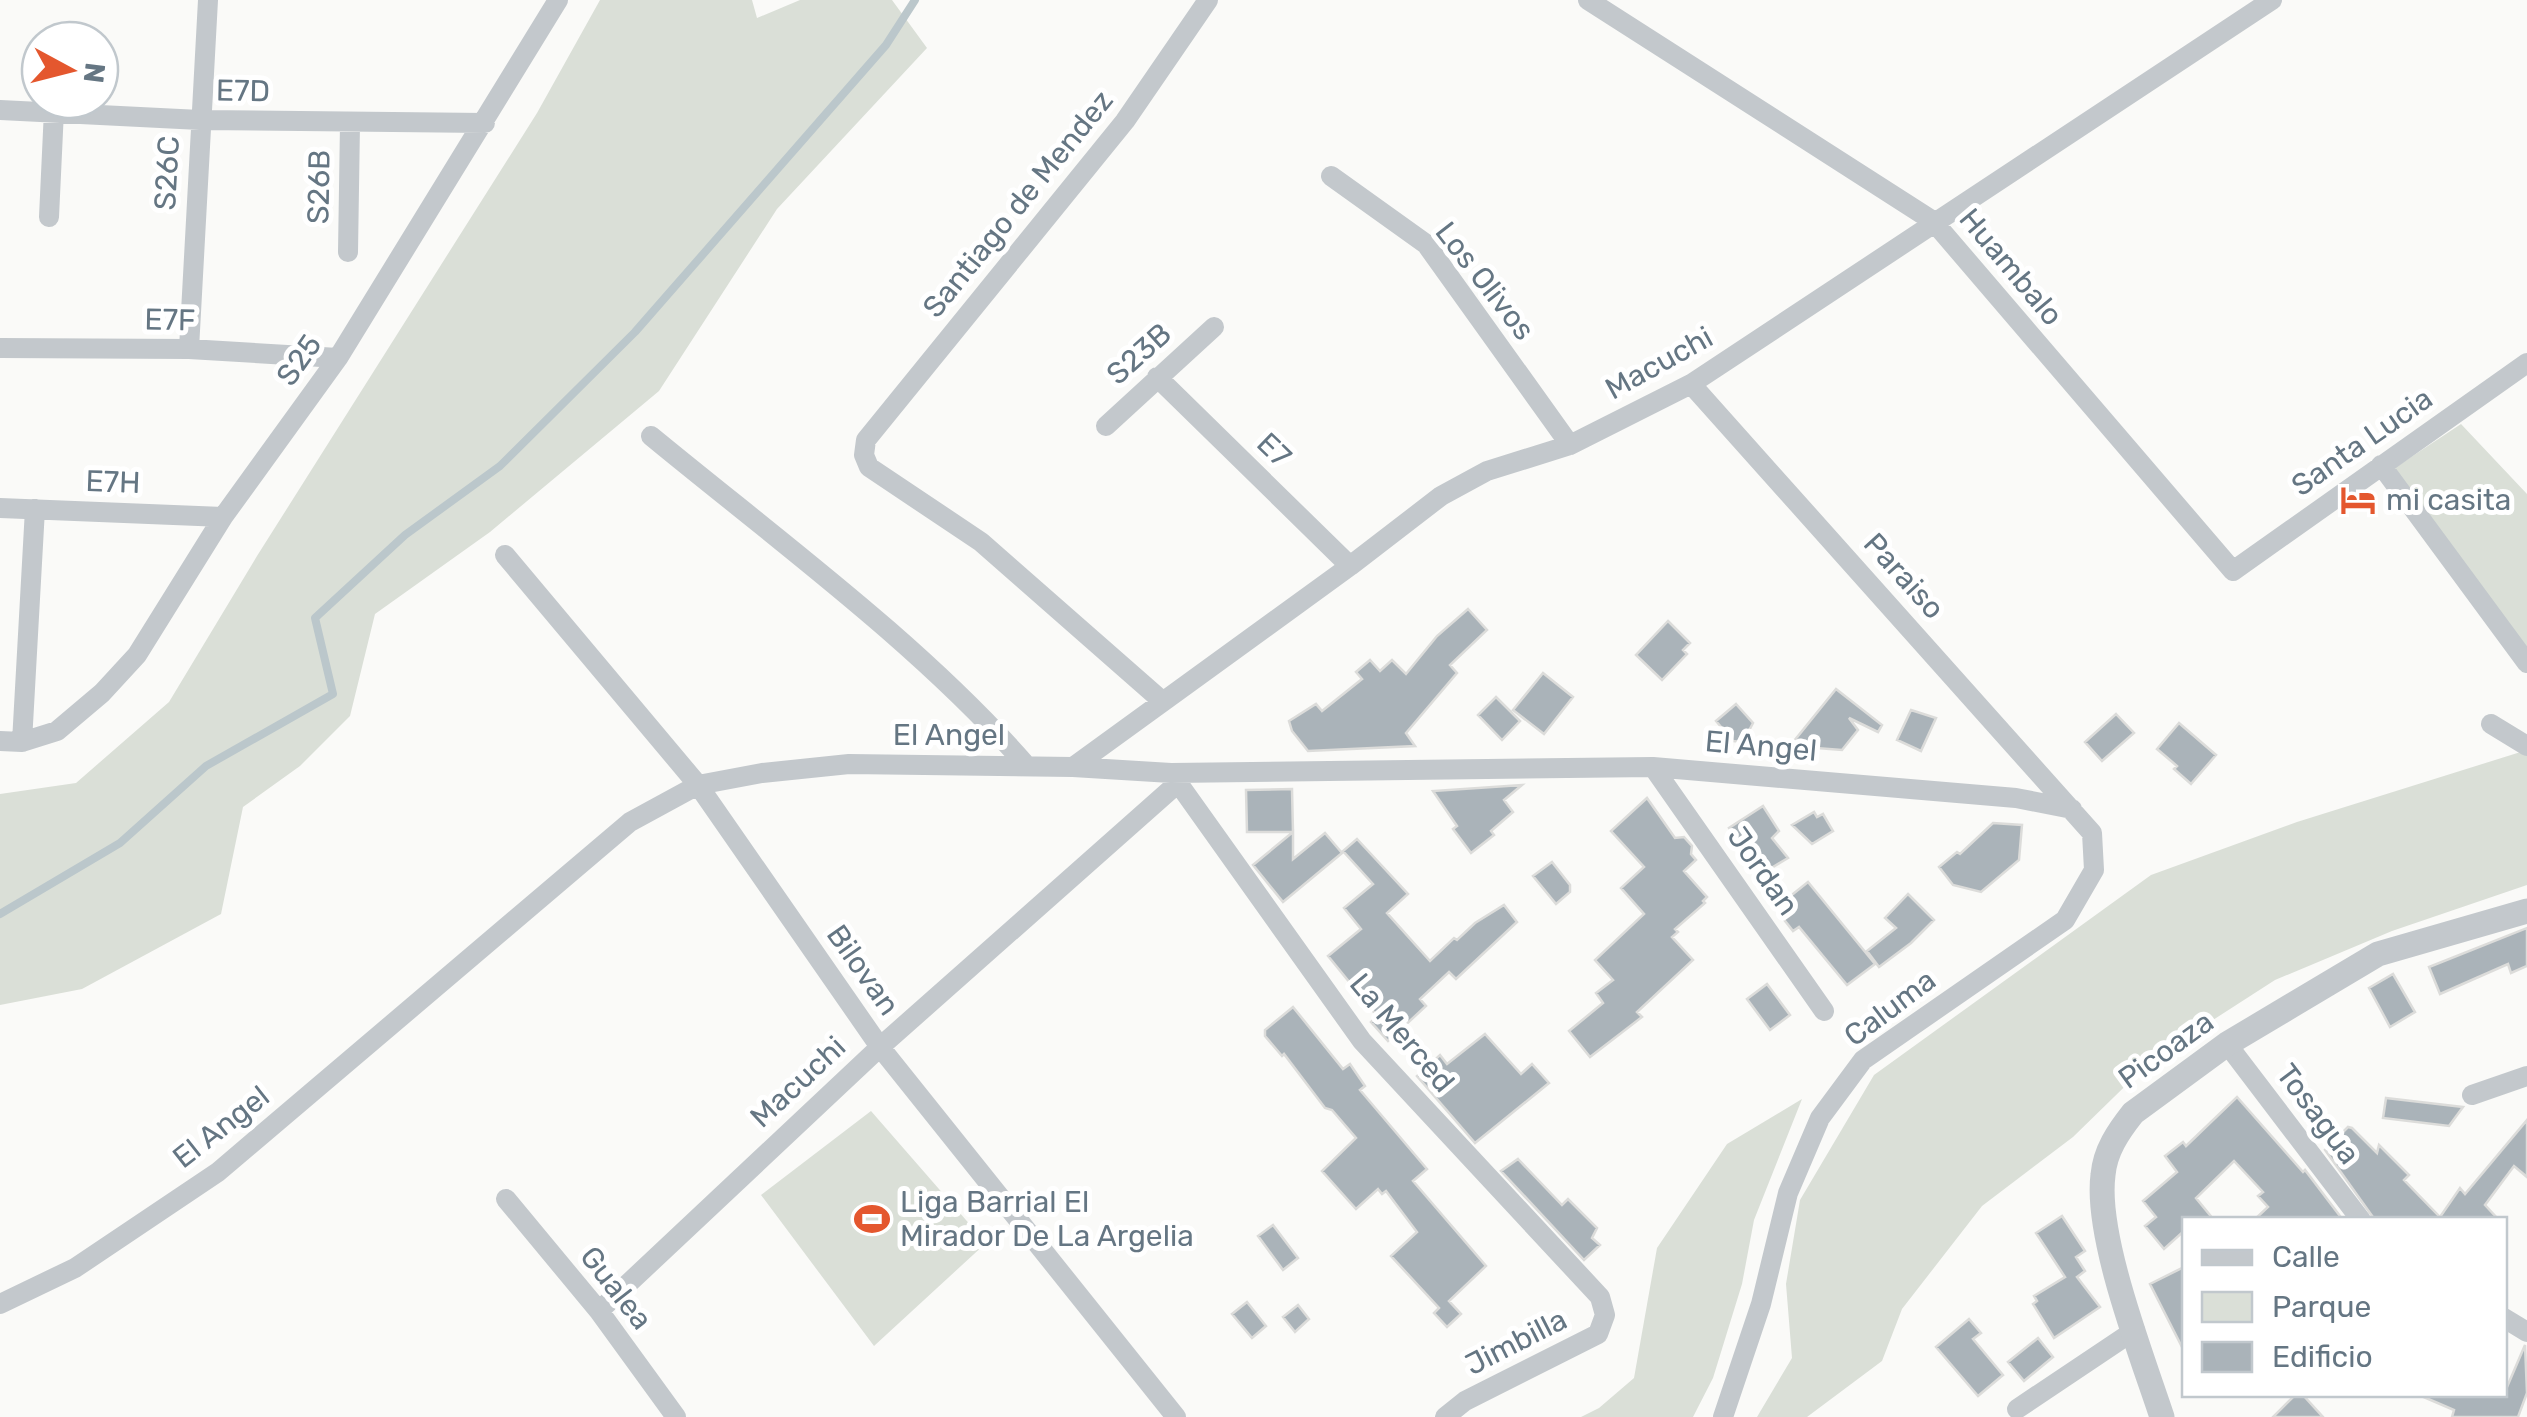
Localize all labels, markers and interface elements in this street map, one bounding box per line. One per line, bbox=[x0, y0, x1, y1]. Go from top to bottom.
north arrow bbox=[20, 20, 120, 120]
text: N bbox=[77, 61, 112, 85]
street label: E7D bbox=[216, 73, 270, 109]
street label: Santiago de Mendez bbox=[915, 83, 1121, 325]
street label: S26C bbox=[147, 135, 187, 211]
street label: S26B bbox=[300, 149, 338, 225]
street label: Huambalo bbox=[1952, 201, 2070, 333]
street label: Los Olivos bbox=[1428, 215, 1542, 347]
street label: E7F bbox=[144, 302, 196, 338]
street label: S23B bbox=[1099, 316, 1179, 392]
street label: Macuchi bbox=[1599, 319, 1719, 407]
street label: S25 bbox=[269, 328, 329, 392]
street label: Santa Lucia bbox=[2285, 380, 2439, 504]
street label: E7 bbox=[1249, 425, 1299, 475]
street label: E7H bbox=[85, 463, 141, 501]
hotel icon: mi casita bbox=[2339, 481, 2377, 519]
place label: mi casita bbox=[2386, 482, 2511, 518]
street label: Paraiso bbox=[1856, 526, 1952, 626]
street label: El Angel bbox=[893, 717, 1005, 753]
street label: El Angel bbox=[1703, 723, 1819, 769]
street label: Jordan bbox=[1720, 820, 1806, 922]
street label: Bilovan bbox=[819, 918, 907, 1022]
street label: Caluma bbox=[1837, 962, 1943, 1054]
street label: La Merced bbox=[1342, 966, 1462, 1100]
street label: Picoaza bbox=[2111, 1003, 2221, 1097]
street label: Macuchi bbox=[743, 1029, 853, 1135]
street label: Tosagua bbox=[2269, 1057, 2367, 1171]
street label: El Angel bbox=[166, 1078, 276, 1176]
place label: Liga Barrial El Mirador De La Argelia bbox=[900, 1184, 1194, 1254]
sports icon: Liga Barrial El Mirador De La Argelia bbox=[853, 1200, 891, 1238]
legend bbox=[2182, 1217, 2507, 1397]
street label: Gualea bbox=[572, 1239, 660, 1337]
text: Calle bbox=[2272, 1239, 2340, 1275]
text: Parque bbox=[2272, 1289, 2371, 1325]
street label: Jimbilla bbox=[1459, 1301, 1573, 1383]
text: Edificio bbox=[2272, 1339, 2373, 1375]

